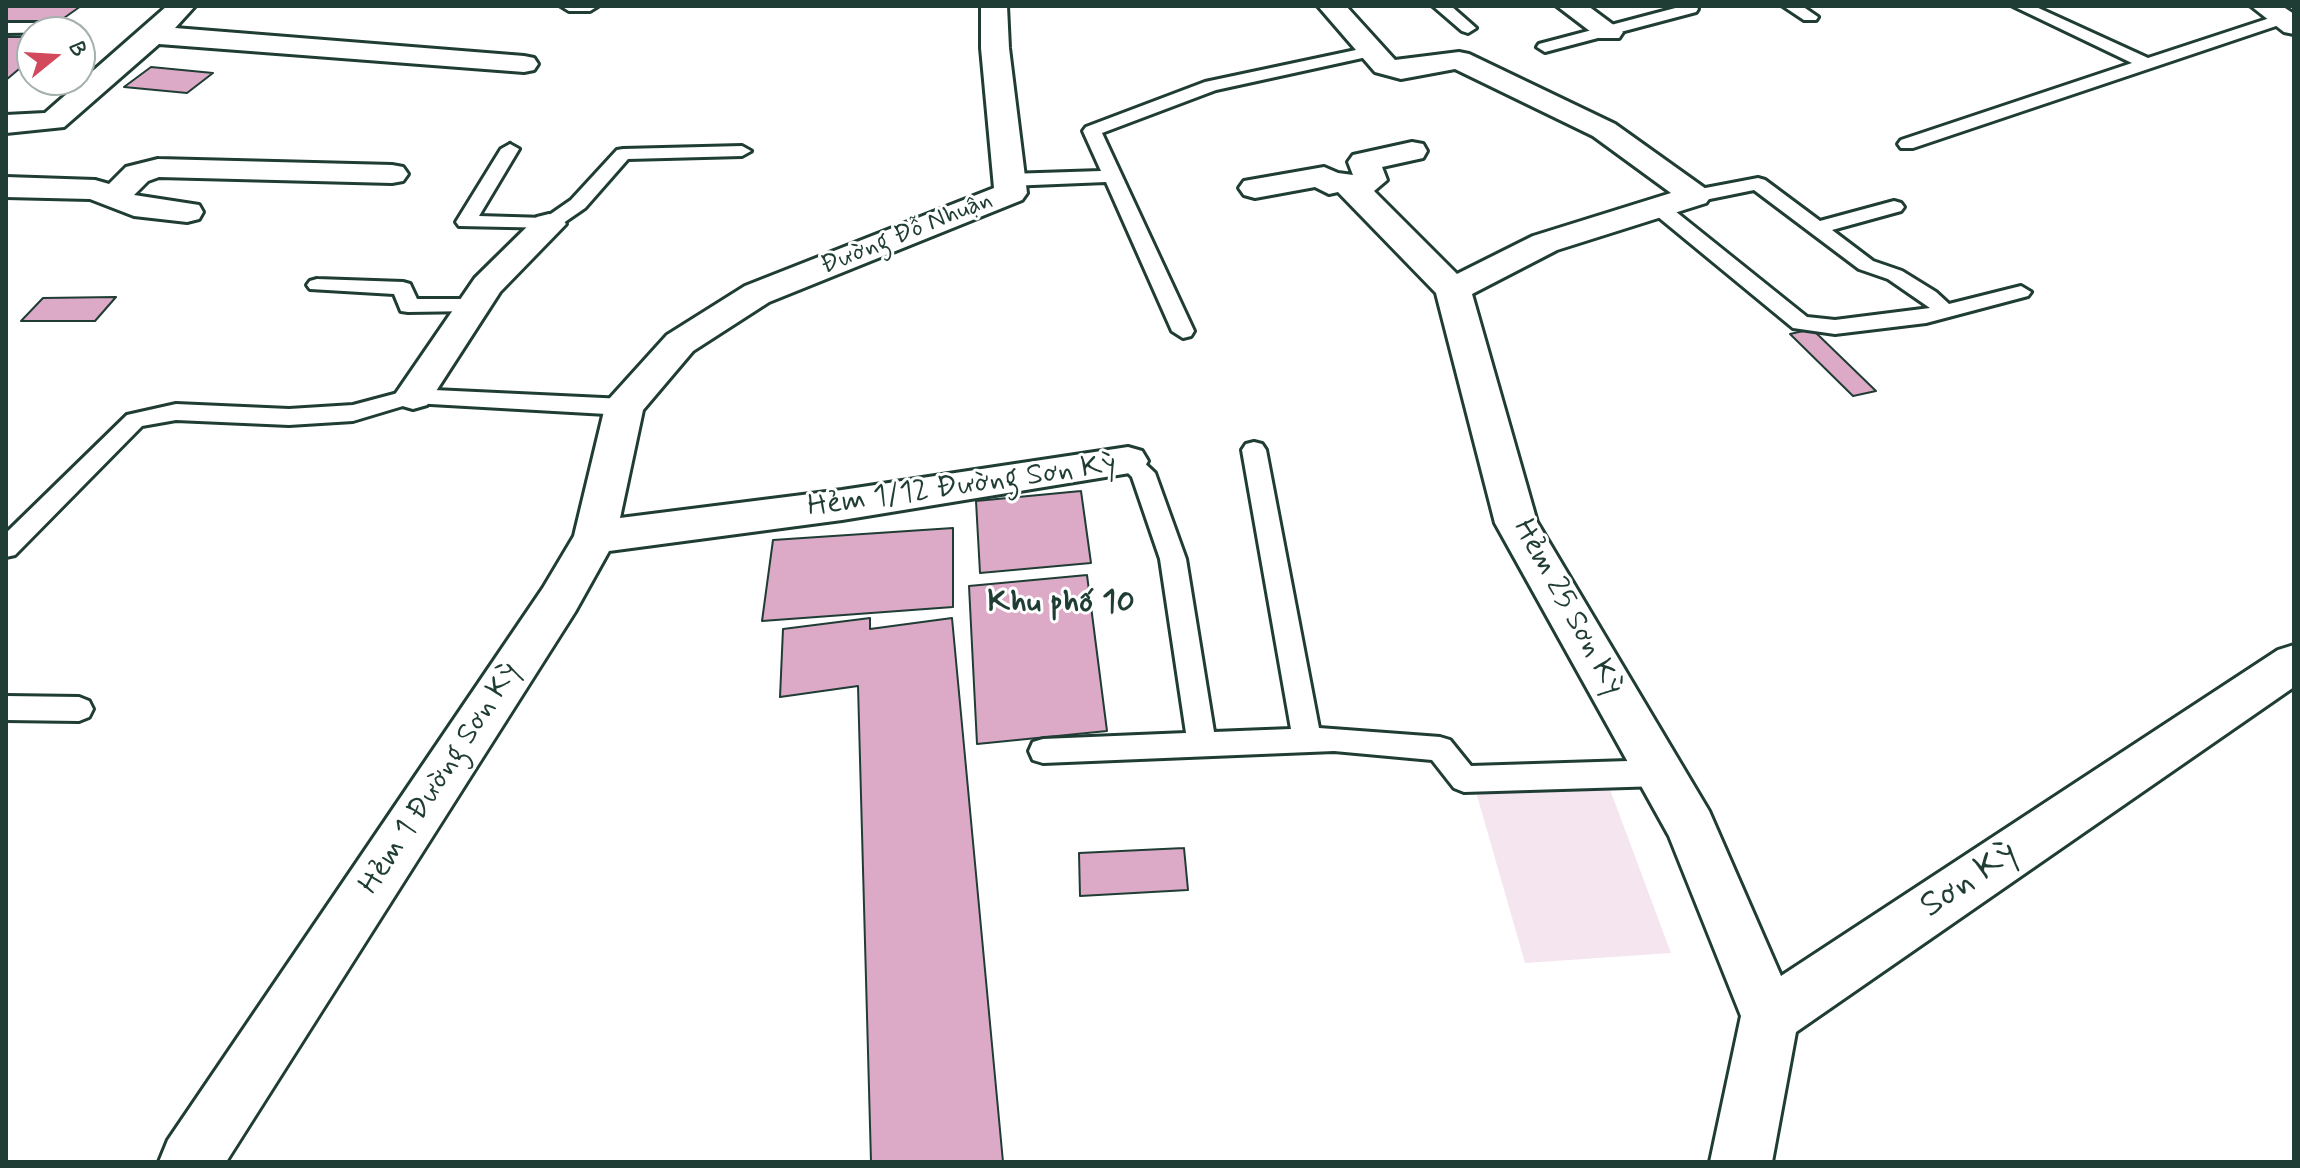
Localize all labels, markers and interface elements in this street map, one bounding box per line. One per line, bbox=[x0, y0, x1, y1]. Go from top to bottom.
north arrow bbox=[16, 16, 96, 96]
text: B bbox=[61, 38, 92, 60]
street label: Đường Đỗ Nhuận bbox=[817, 185, 997, 283]
street label: Hẻm 1/12 Đường Sơn Kỳ bbox=[805, 448, 1119, 526]
street label: Hẻm 25 Sơn Kỳ bbox=[1504, 514, 1630, 702]
district label: Khu phố 10 bbox=[987, 585, 1135, 623]
street label: Hẻm 1 Đường Sơn Kỳ bbox=[353, 656, 529, 902]
street label: Sơn Kỳ bbox=[1913, 833, 2027, 929]

